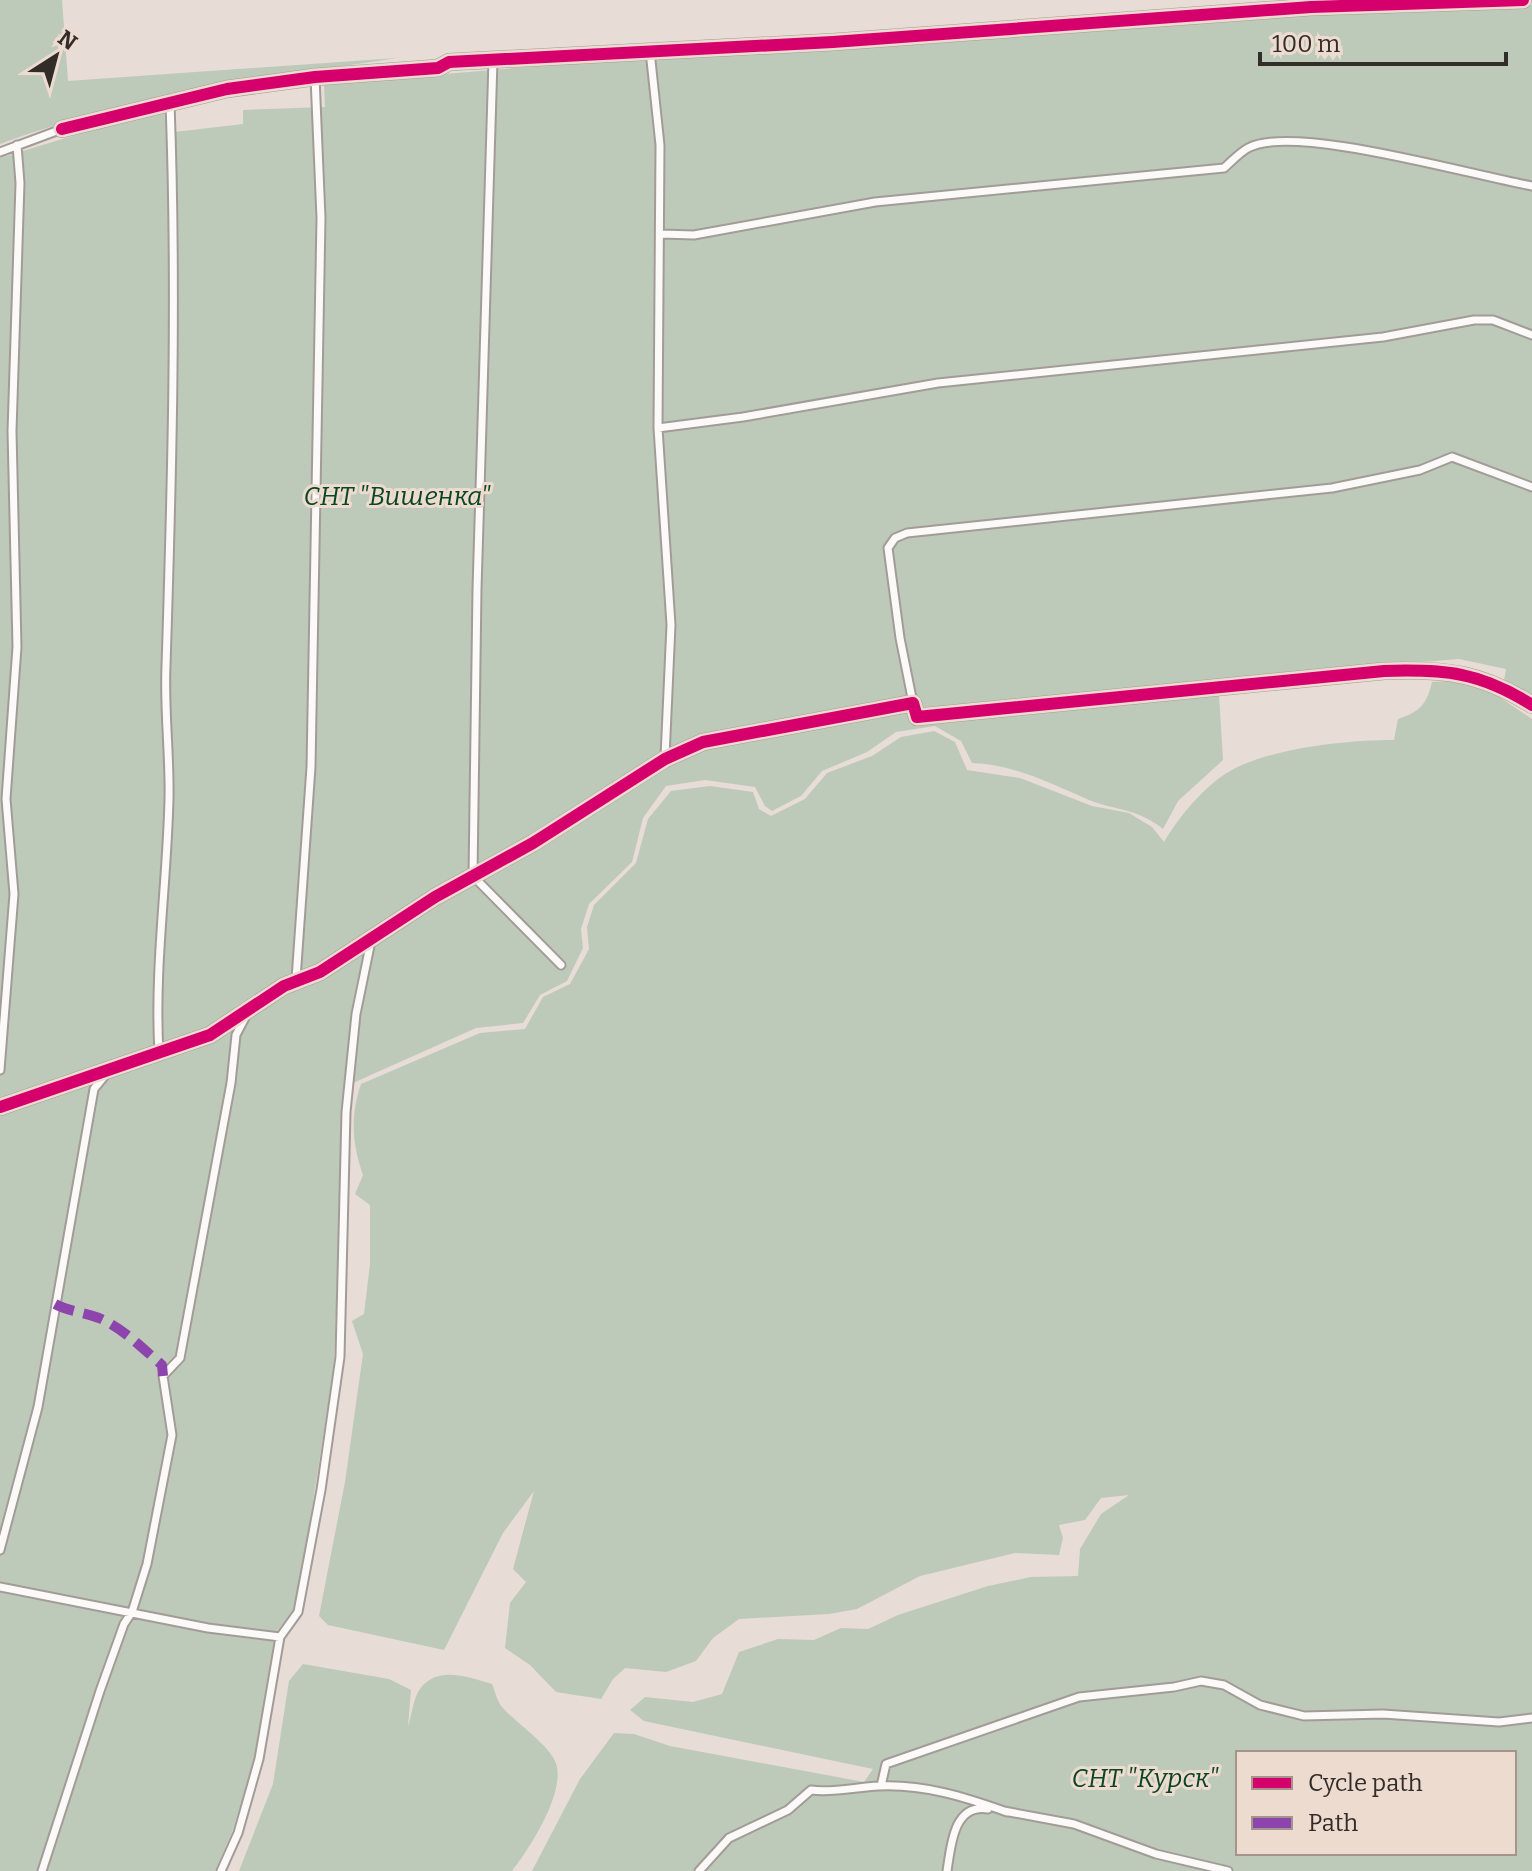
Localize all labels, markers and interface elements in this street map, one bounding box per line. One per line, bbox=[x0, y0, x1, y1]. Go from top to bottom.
north arrow bbox=[16, 16, 96, 96]
scale bar bbox=[1260, 16, 1506, 66]
text: N bbox=[53, 24, 82, 56]
text: 100 m bbox=[1272, 30, 1340, 58]
park label: СНТ "Вишенка" bbox=[303, 481, 491, 512]
legend bbox=[1236, 1751, 1516, 1855]
park label: СНТ "Курск" bbox=[1071, 1763, 1219, 1794]
text: Cycle path bbox=[1308, 1769, 1423, 1797]
text: Path bbox=[1308, 1809, 1358, 1837]

